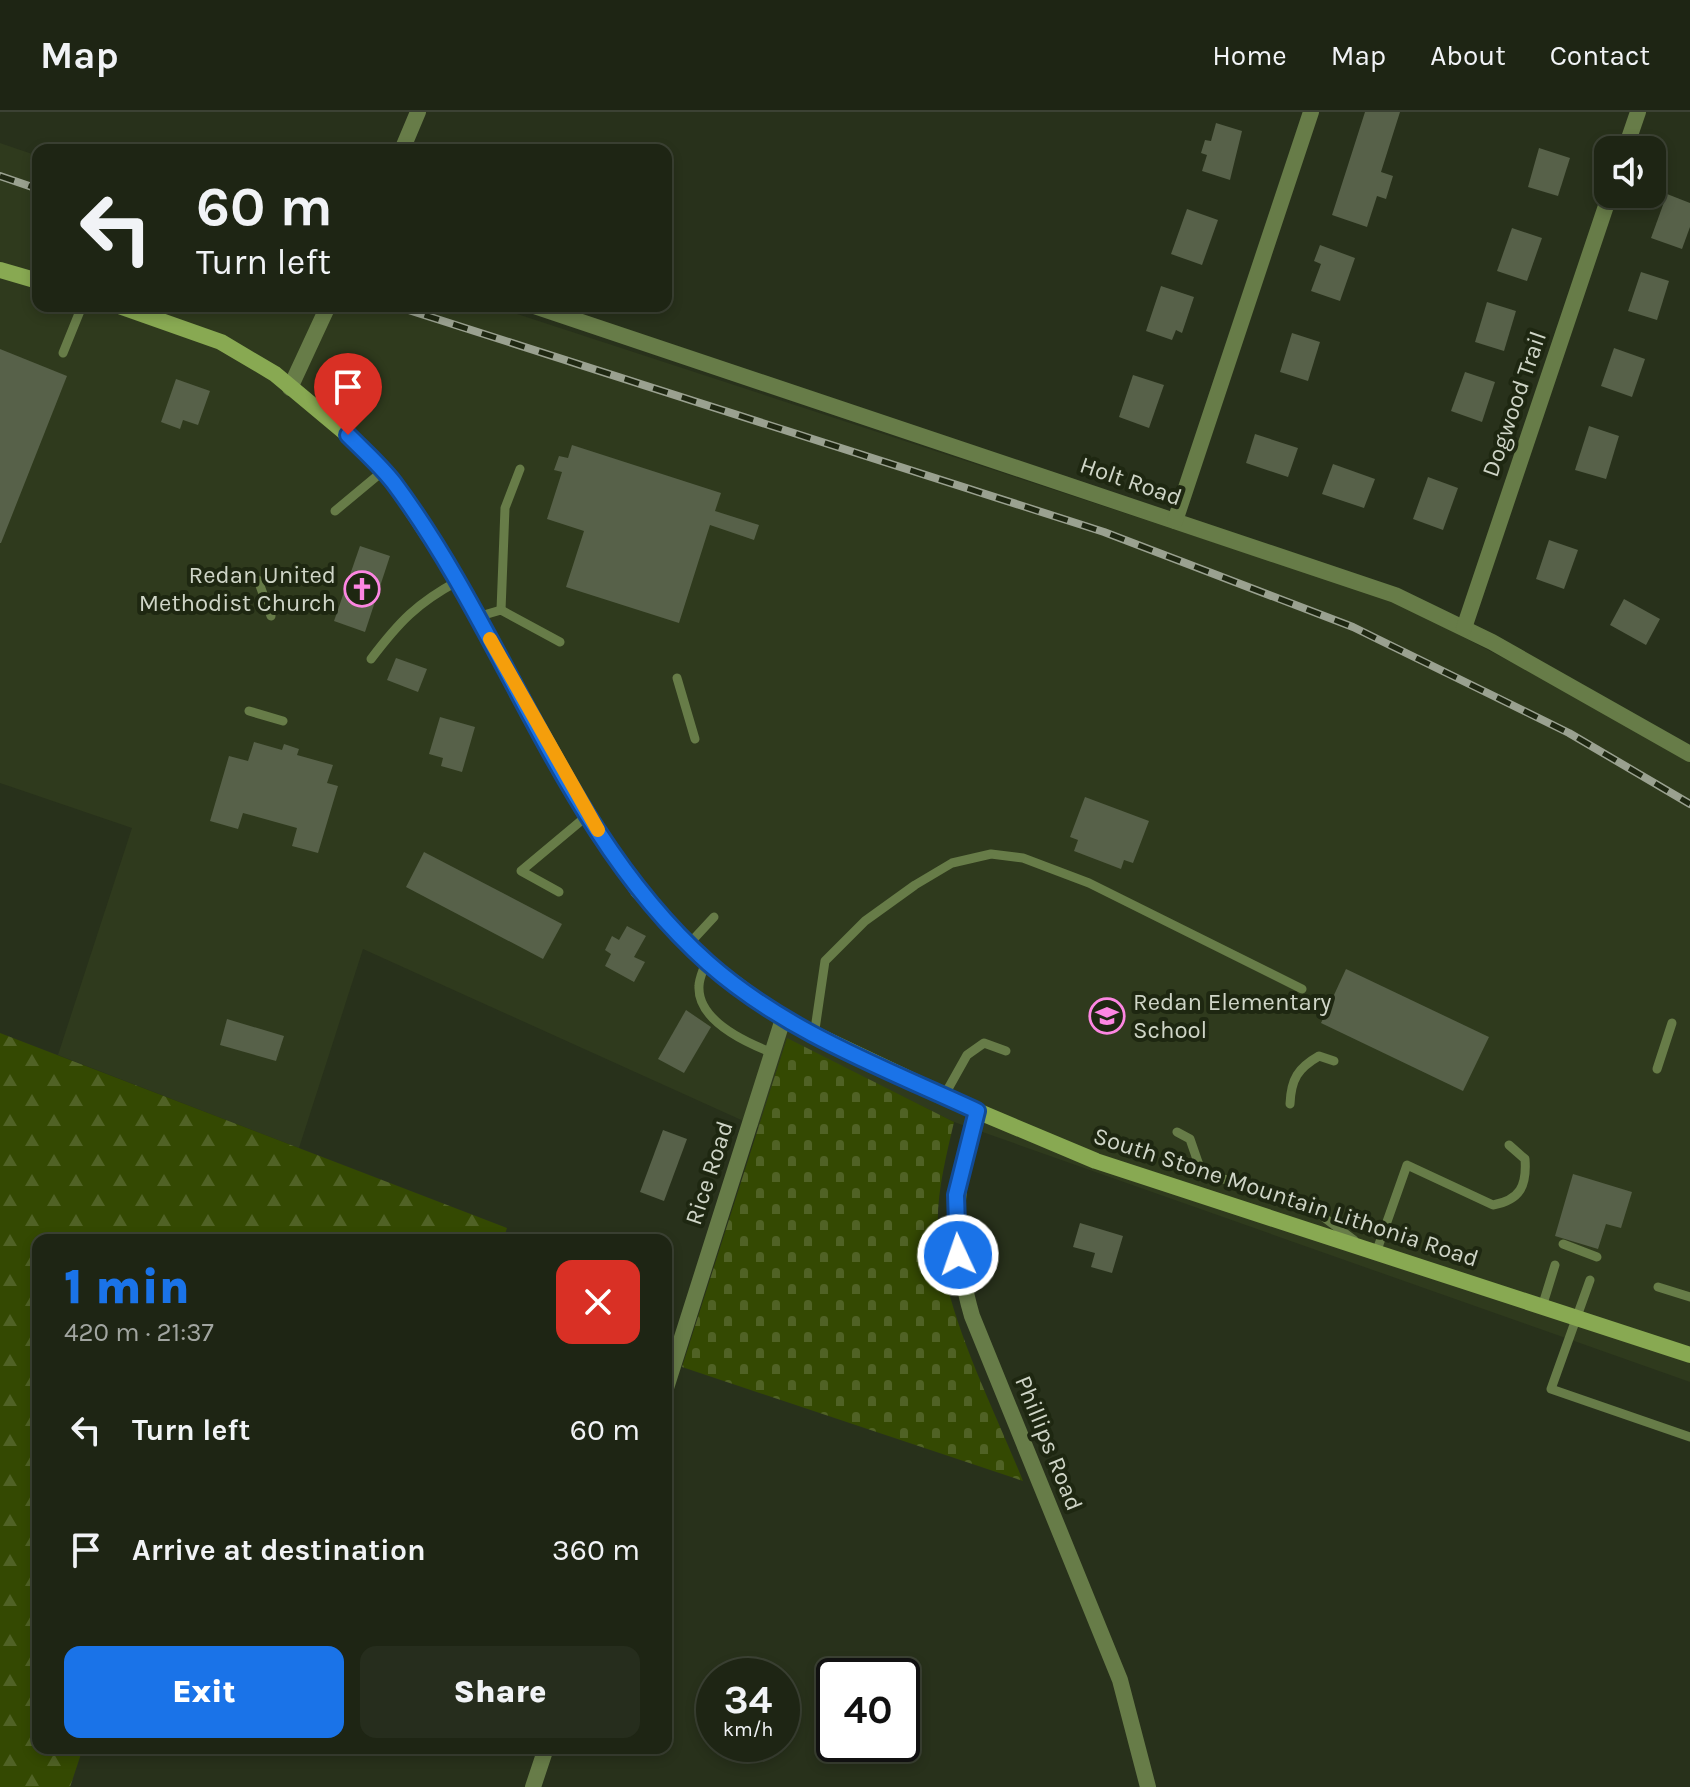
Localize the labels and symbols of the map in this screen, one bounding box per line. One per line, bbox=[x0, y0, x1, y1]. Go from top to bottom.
street label: Dogwood Trail bbox=[1476, 328, 1552, 480]
pin bbox=[314, 353, 382, 435]
street label: Holt Road bbox=[1076, 451, 1186, 511]
place label: Redan United Methodist Church bbox=[139, 561, 336, 617]
church icon: Redan United Methodist Church bbox=[343, 570, 381, 608]
place label: Redan Elementary School bbox=[1133, 988, 1332, 1044]
school or university icon: Redan Elementary School bbox=[1088, 997, 1126, 1035]
street label: Rice Road bbox=[679, 1118, 739, 1228]
street label: South Stone Mountain Lithonia Road bbox=[1090, 1121, 1482, 1273]
position arrow bbox=[916, 1213, 1000, 1297]
street label: Phillips Road bbox=[1009, 1371, 1089, 1515]
speed limit sign: 40 bbox=[816, 1658, 920, 1762]

